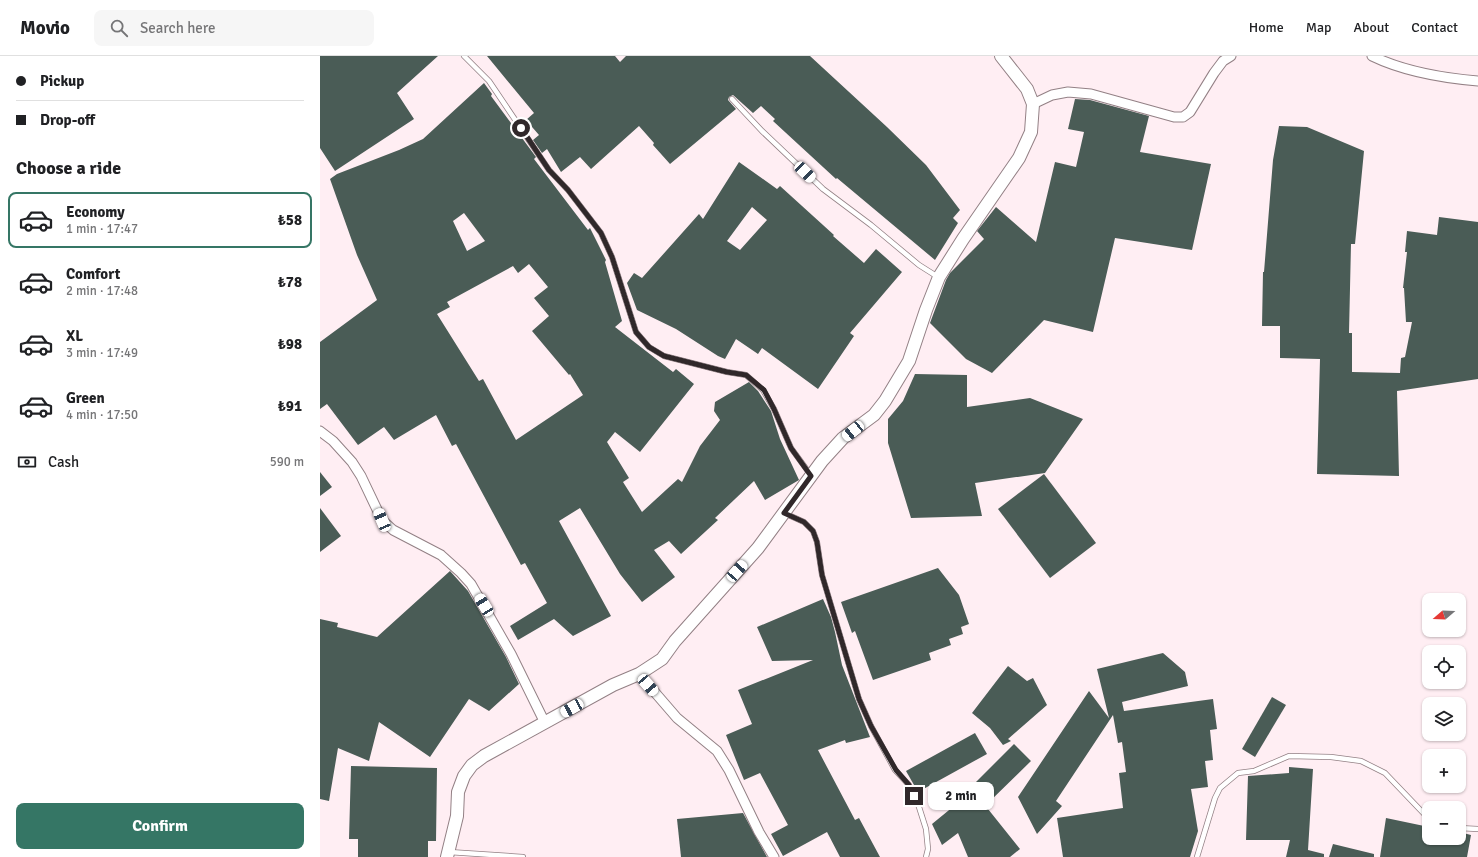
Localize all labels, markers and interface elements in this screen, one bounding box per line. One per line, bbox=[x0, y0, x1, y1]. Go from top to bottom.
search box bbox=[94, 10, 374, 46]
text: Movio bbox=[20, 16, 70, 40]
icon: search bbox=[108, 17, 130, 39]
text: Search here bbox=[140, 19, 216, 37]
text: Home bbox=[1249, 19, 1284, 36]
text: Map bbox=[1306, 19, 1331, 36]
text: About bbox=[1353, 19, 1389, 36]
text: Contact bbox=[1411, 19, 1458, 36]
text: Pickup bbox=[40, 72, 84, 90]
text: Drop-off bbox=[40, 111, 95, 129]
route start bbox=[512, 119, 530, 137]
text: Choose a ride bbox=[16, 157, 121, 179]
car bbox=[792, 159, 818, 185]
icon: car bbox=[18, 202, 54, 238]
text: Economy bbox=[66, 203, 125, 221]
text: ₺58 bbox=[278, 211, 302, 229]
text: 1 min · 17:47 bbox=[66, 221, 138, 237]
icon: car bbox=[18, 264, 54, 300]
text: Comfort bbox=[66, 265, 120, 283]
text: ₺78 bbox=[278, 273, 302, 291]
text: 2 min · 17:48 bbox=[66, 283, 138, 299]
icon: car bbox=[18, 326, 54, 362]
text: XL bbox=[66, 327, 83, 345]
text: ₺98 bbox=[278, 335, 302, 353]
text: 3 min · 17:49 bbox=[66, 345, 138, 361]
icon: car bbox=[18, 388, 54, 424]
text: Green bbox=[66, 389, 105, 407]
text: ₺91 bbox=[278, 397, 302, 415]
text: 4 min · 17:50 bbox=[66, 407, 138, 423]
car bbox=[840, 419, 866, 443]
icon: cash bbox=[16, 451, 38, 473]
text: Cash bbox=[48, 453, 79, 471]
text: 590 m bbox=[270, 454, 304, 470]
car bbox=[372, 507, 392, 533]
car bbox=[725, 558, 749, 584]
car bbox=[473, 592, 495, 618]
north arrow bbox=[1422, 593, 1466, 637]
map controls bbox=[1422, 593, 1466, 845]
button: locate bbox=[1422, 645, 1466, 689]
car bbox=[636, 672, 660, 698]
car bbox=[559, 697, 585, 719]
button: layers bbox=[1422, 697, 1466, 741]
button: + bbox=[1422, 749, 1466, 793]
callout: 2 min bbox=[928, 782, 994, 810]
route end bbox=[905, 787, 923, 805]
text: 2 min bbox=[945, 788, 977, 804]
button: − bbox=[1422, 801, 1466, 845]
button: Confirm bbox=[16, 803, 304, 849]

